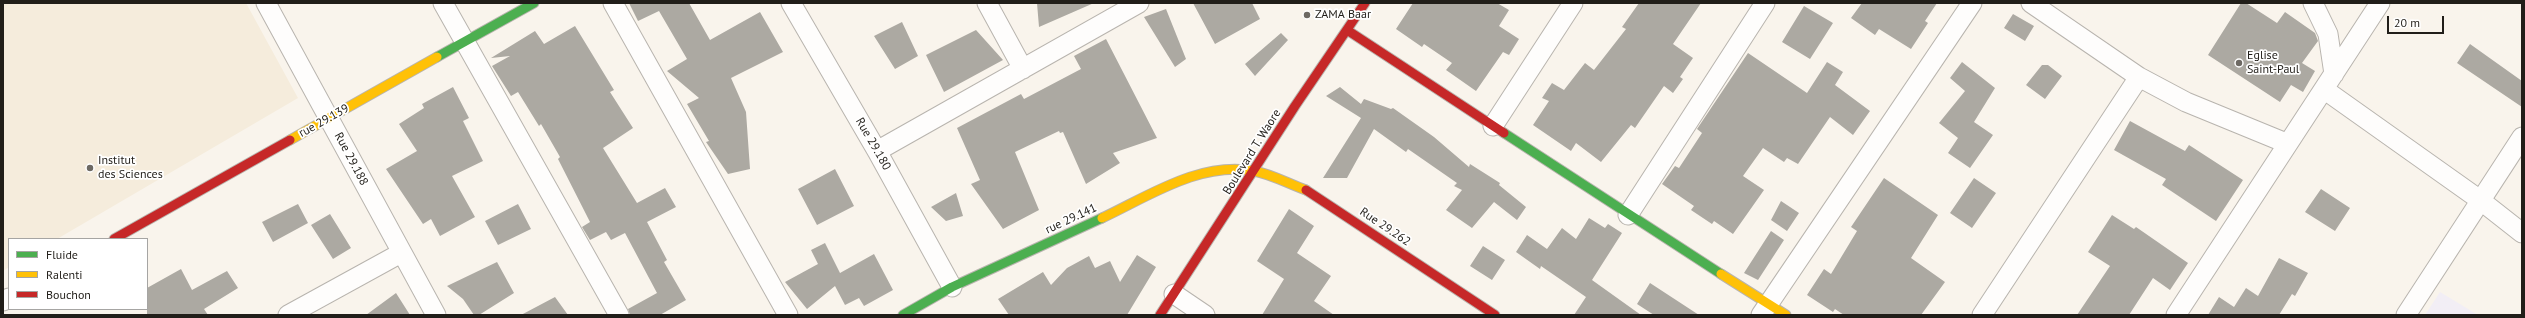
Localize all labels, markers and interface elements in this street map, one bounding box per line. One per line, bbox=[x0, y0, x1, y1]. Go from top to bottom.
place label: ZAMA Baar bbox=[1315, 8, 1371, 22]
scale bar bbox=[2389, 8, 2446, 34]
marker: ZAMA Baar bbox=[1302, 10, 1312, 20]
text: 20 m bbox=[2394, 15, 2420, 30]
place label: Eglise Saint-Paul bbox=[2247, 49, 2299, 77]
marker: Eglise Saint-Paul bbox=[2234, 58, 2244, 68]
street label: rue 29.139 bbox=[296, 101, 352, 141]
street label: Boulevard T. Waore bbox=[1220, 107, 1284, 197]
street label: Rue 29.180 bbox=[852, 115, 894, 173]
street label: Rue 29.188 bbox=[331, 130, 371, 188]
place label: Institut des Sciences bbox=[98, 154, 163, 182]
marker: Institut des Sciences bbox=[85, 163, 95, 173]
street label: rue 29.141 bbox=[1043, 201, 1099, 237]
street label: Rue 29.262 bbox=[1357, 205, 1413, 249]
legend bbox=[8, 238, 148, 310]
text: Fluide bbox=[46, 247, 78, 262]
text: Ralenti bbox=[46, 267, 82, 282]
text: Bouchon bbox=[46, 287, 91, 302]

